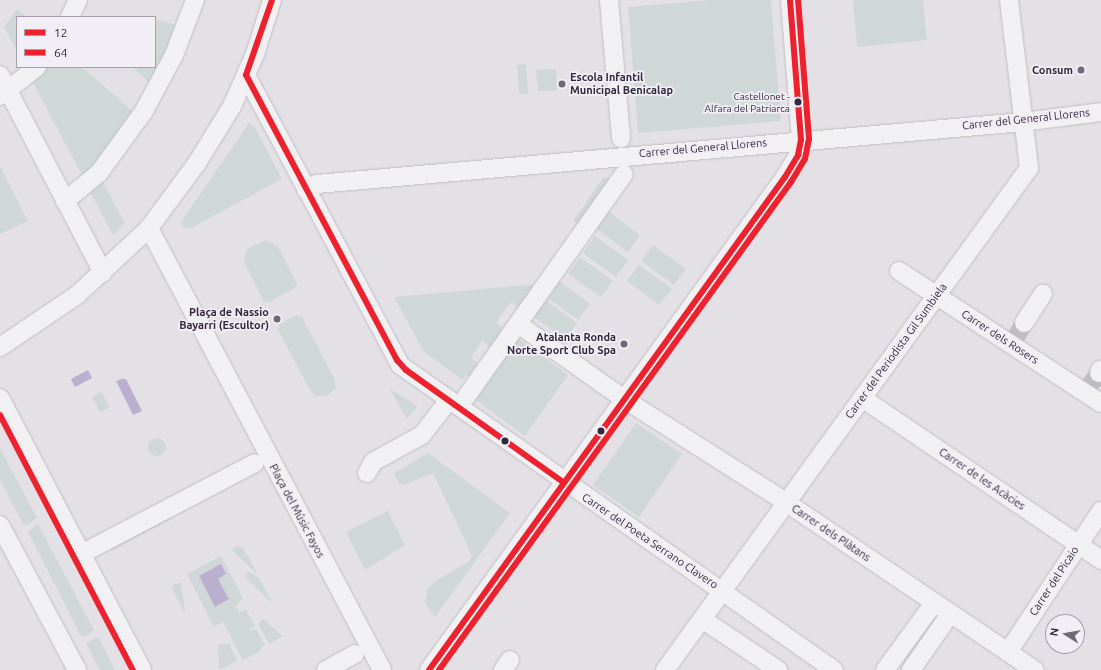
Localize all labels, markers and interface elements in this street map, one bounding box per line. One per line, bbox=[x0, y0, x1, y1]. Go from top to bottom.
legend bbox=[16, 16, 156, 68]
text: 12 bbox=[54, 26, 68, 39]
text: 64 bbox=[54, 46, 68, 59]
place label: Consum bbox=[1032, 63, 1073, 77]
marker: Consum bbox=[1076, 65, 1086, 75]
place label: Escola Infantil Municipal Benicalap bbox=[570, 71, 673, 97]
marker: Escola Infantil Municipal Benicalap bbox=[557, 79, 567, 89]
place label: Castellonet - Alfara del Patriarca bbox=[705, 90, 790, 114]
marker: Castellonet - Alfara del Patriarca bbox=[793, 97, 803, 107]
street label: Carrer del General Llorens bbox=[961, 106, 1091, 132]
street label: Carrer del General Llorens bbox=[638, 136, 768, 160]
street label: Carrer del Periodista Gil Sumbiela bbox=[842, 281, 950, 421]
place label: Plaça de Nassio Bayarri (Escultor) bbox=[179, 306, 269, 332]
street label: Carrer dels Rosers bbox=[959, 307, 1041, 367]
marker: Plaça de Nassio Bayarri (Escultor) bbox=[272, 314, 282, 324]
place label: Atalanta Ronda Norte Sport Club Spa bbox=[507, 331, 616, 357]
marker: Atalanta Ronda Norte Sport Club Spa bbox=[619, 339, 629, 349]
unlabelled marker bbox=[596, 426, 606, 436]
unlabelled marker bbox=[500, 436, 510, 446]
street label: Carrer de les Acàcies bbox=[936, 445, 1028, 513]
street label: Plaça del Músic Fayos bbox=[267, 462, 327, 560]
street label: Carrer del Poeta Serrano Clavero bbox=[579, 490, 721, 592]
street label: Carrer dels Plàtans bbox=[789, 502, 873, 564]
street label: Carrer del Picaio bbox=[1027, 544, 1081, 618]
north arrow bbox=[1045, 614, 1085, 654]
text: N bbox=[1048, 627, 1061, 637]

